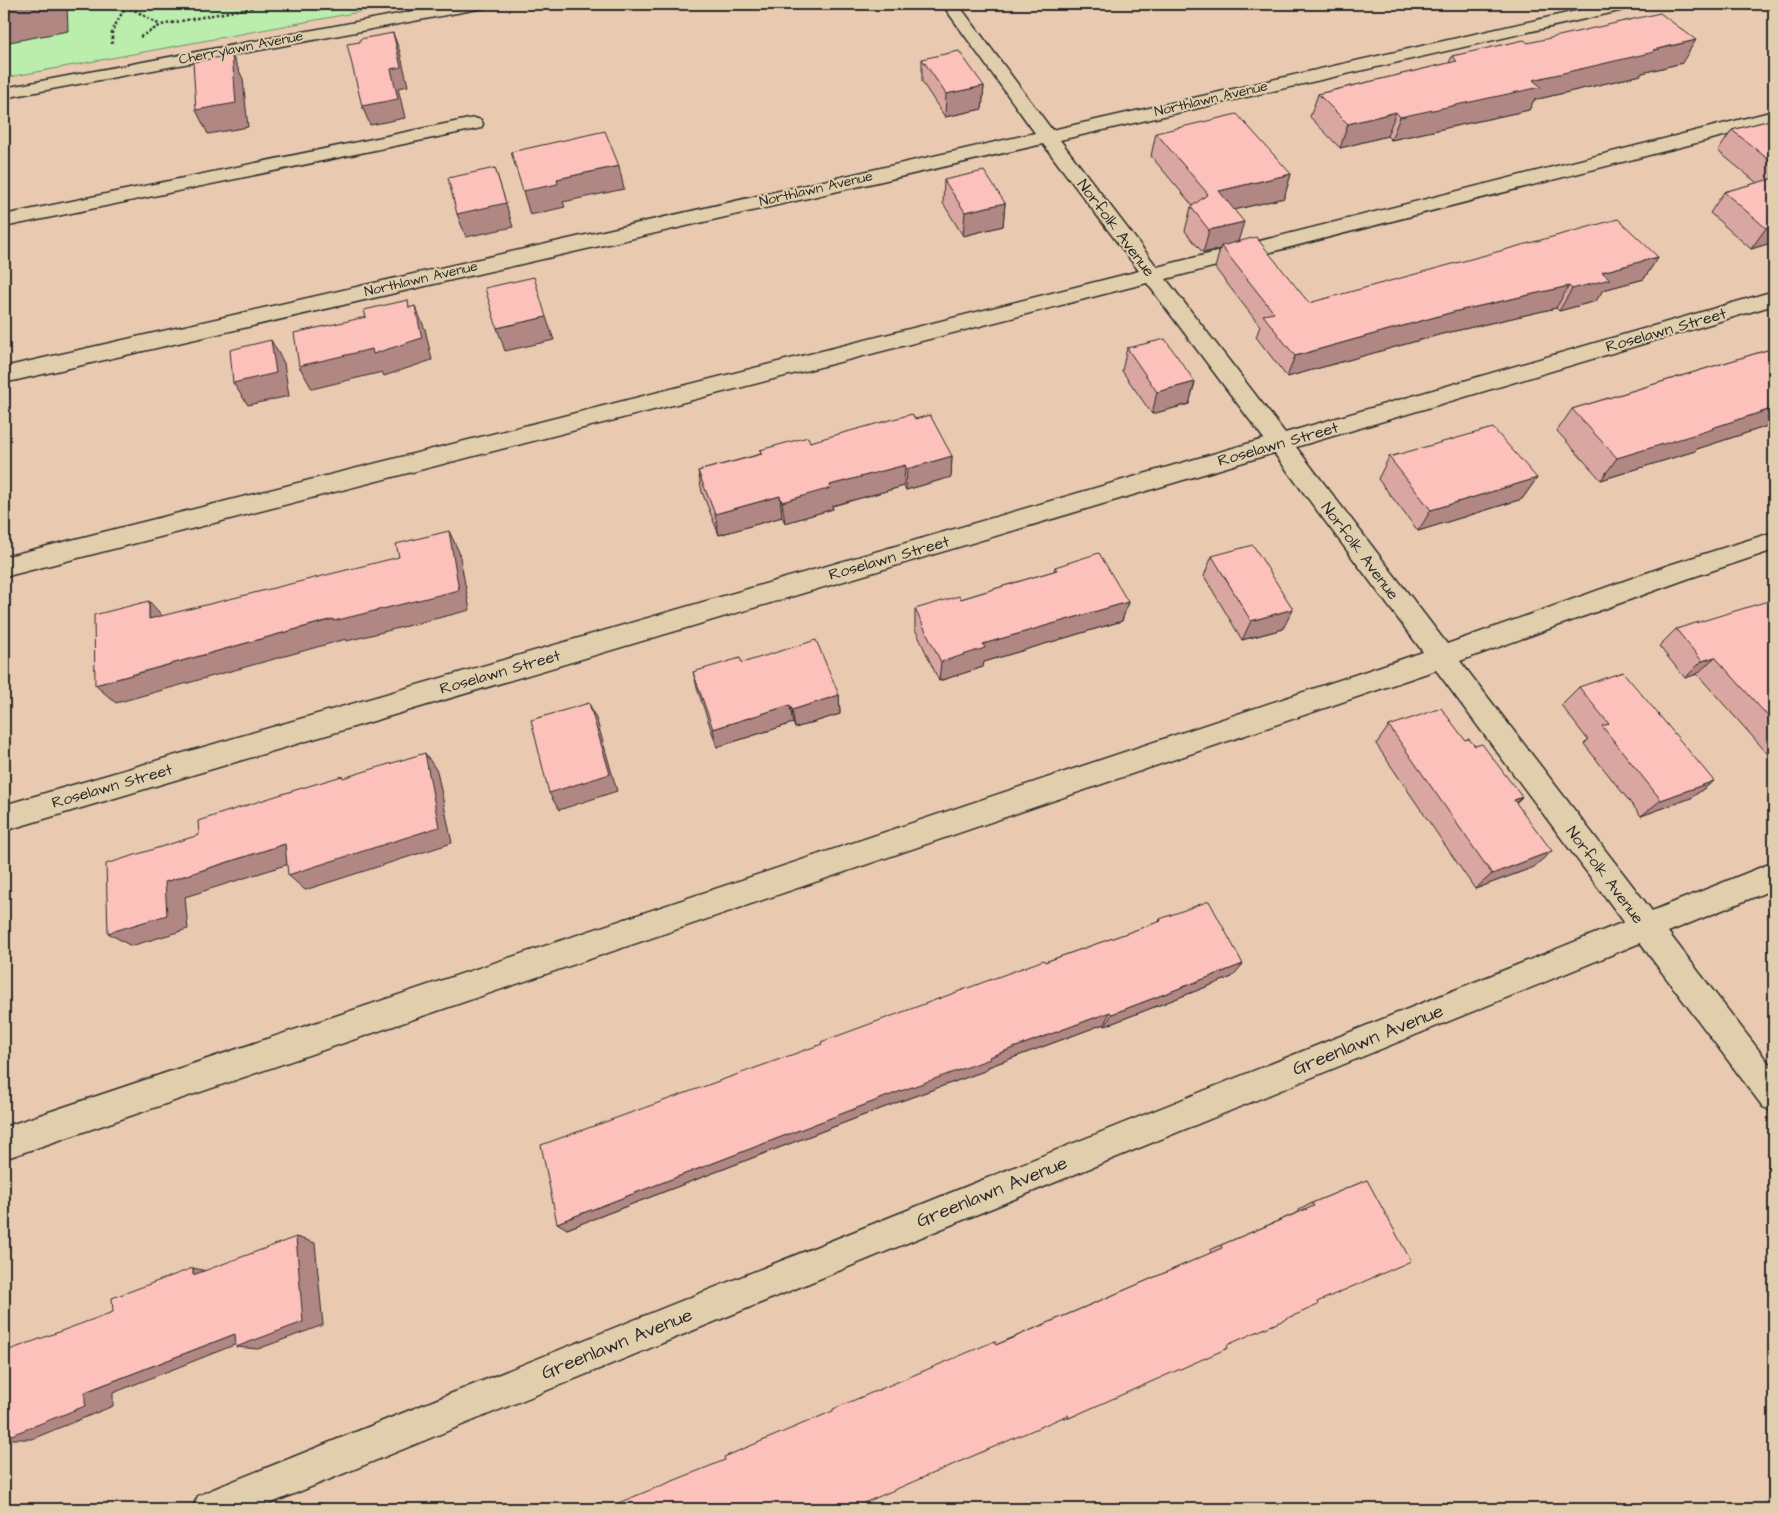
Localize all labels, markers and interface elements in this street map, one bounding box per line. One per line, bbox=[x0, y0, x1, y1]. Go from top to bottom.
street label: Cherrylawn Avenue bbox=[177, 26, 305, 70]
street label: Northlawn Avenue bbox=[1152, 76, 1270, 122]
street label: Northlawn Avenue bbox=[757, 166, 875, 212]
street label: Norfolk Avenue bbox=[1072, 175, 1160, 282]
street label: Northlawn Avenue bbox=[362, 256, 480, 302]
street label: Roselawn Street bbox=[1603, 302, 1729, 358]
street label: Roselawn Street bbox=[1215, 416, 1341, 472]
street label: Norfolk Avenue bbox=[1316, 498, 1404, 605]
street label: Roselawn Street bbox=[826, 530, 952, 586]
street label: Roselawn Street bbox=[437, 644, 563, 700]
street label: Roselawn Street bbox=[49, 758, 175, 814]
street label: Norfolk Avenue bbox=[1561, 822, 1649, 929]
street label: Greenlawn Avenue bbox=[1289, 997, 1447, 1083]
street label: Greenlawn Avenue bbox=[913, 1149, 1071, 1235]
street label: Greenlawn Avenue bbox=[538, 1301, 696, 1387]

